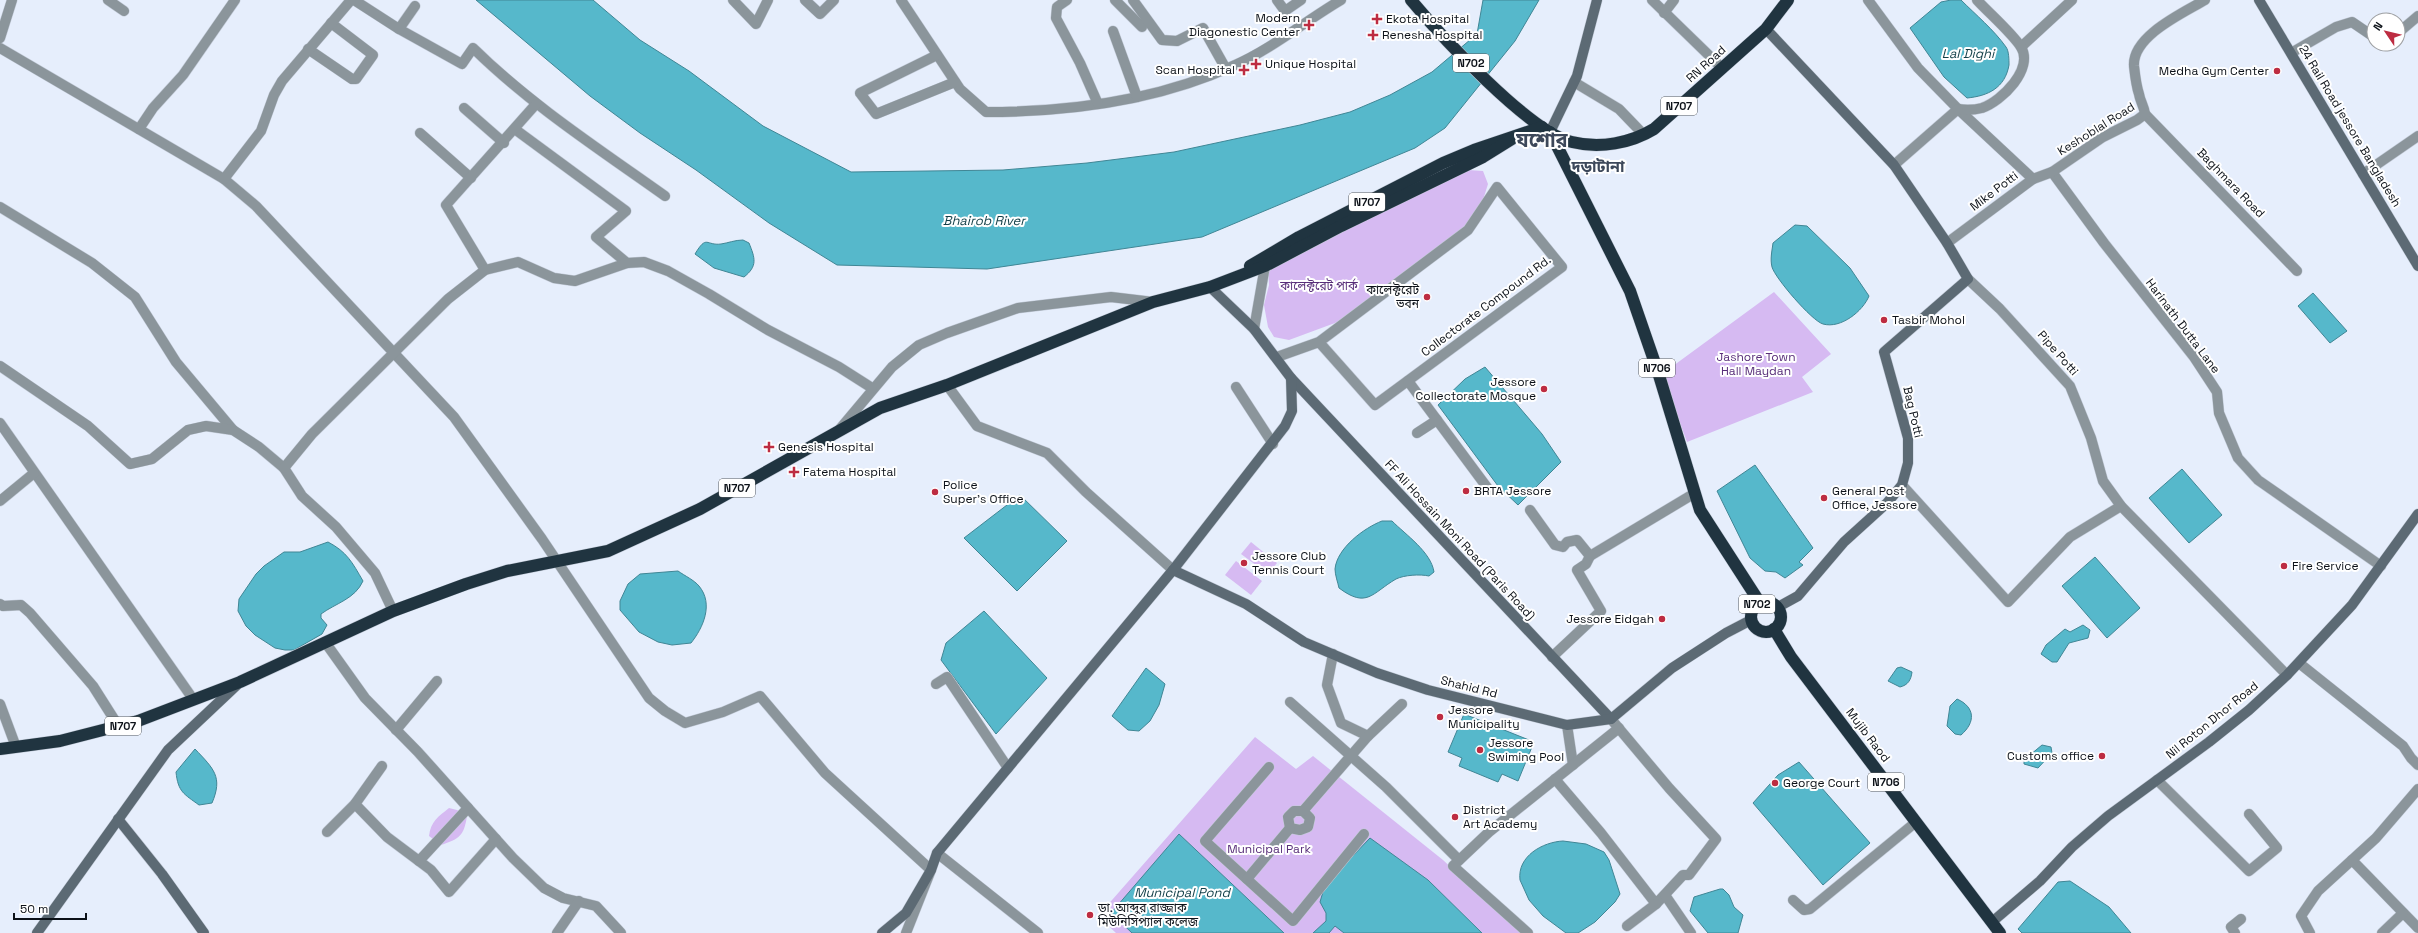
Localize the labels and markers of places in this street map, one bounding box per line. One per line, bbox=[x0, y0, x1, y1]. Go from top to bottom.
place label: Modern Diagonestic Center bbox=[1189, 10, 1300, 40]
place label: Ekota Hospital bbox=[1386, 11, 1469, 27]
marker: Ekota Hospital bbox=[1371, 13, 1383, 25]
marker: Modern Diagonestic Center bbox=[1303, 19, 1315, 31]
place label: Renesha Hospital bbox=[1382, 27, 1482, 43]
marker: Renesha Hospital bbox=[1367, 29, 1379, 41]
place label: Unique Hospital bbox=[1265, 56, 1356, 72]
marker: Unique Hospital bbox=[1250, 58, 1262, 70]
place label: Scan Hospital bbox=[1156, 62, 1235, 78]
place label: Medha Gym Center bbox=[2159, 63, 2269, 79]
marker: Scan Hospital bbox=[1238, 64, 1250, 76]
marker: Medha Gym Center bbox=[2272, 66, 2282, 76]
place label: কালেক্টরেট ভবন bbox=[1365, 282, 1420, 312]
marker: কালেক্টরেট ভবন bbox=[1422, 292, 1432, 302]
place label: Tasbir Mohol bbox=[1892, 312, 1965, 328]
marker: Tasbir Mohol bbox=[1879, 315, 1889, 325]
place label: Jessore Collectorate Mosque bbox=[1416, 374, 1536, 404]
marker: Jessore Collectorate Mosque bbox=[1539, 384, 1549, 394]
place label: Genesis Hospital bbox=[778, 439, 874, 455]
marker: Genesis Hospital bbox=[763, 441, 775, 453]
place label: Fatema Hospital bbox=[803, 464, 896, 480]
marker: Fatema Hospital bbox=[788, 466, 800, 478]
place label: Police Super's Office bbox=[943, 477, 1024, 507]
place label: BRTA Jessore bbox=[1474, 483, 1551, 499]
place label: General Post Office, Jessore bbox=[1832, 483, 1917, 513]
marker: BRTA Jessore bbox=[1461, 486, 1471, 496]
marker: Police Super's Office bbox=[930, 487, 940, 497]
marker: General Post Office, Jessore bbox=[1819, 493, 1829, 503]
place label: Jessore Club Tennis Court bbox=[1252, 548, 1326, 578]
marker: Jessore Club Tennis Court bbox=[1239, 558, 1249, 568]
place label: Fire Service bbox=[2292, 558, 2359, 574]
marker: Fire Service bbox=[2279, 561, 2289, 571]
place label: Jessore Eidgah bbox=[1566, 611, 1654, 627]
marker: Jessore Eidgah bbox=[1657, 614, 1667, 624]
place label: Jessore Municipality bbox=[1448, 702, 1520, 732]
marker: Jessore Municipality bbox=[1435, 712, 1445, 722]
place label: Jessore Swiming Pool bbox=[1488, 735, 1564, 765]
marker: Jessore Swiming Pool bbox=[1475, 745, 1485, 755]
place label: Customs office bbox=[2007, 748, 2094, 764]
marker: Customs office bbox=[2097, 751, 2107, 761]
place label: George Court bbox=[1783, 775, 1860, 791]
marker: George Court bbox=[1770, 778, 1780, 788]
place label: District Art Academy bbox=[1463, 802, 1537, 832]
marker: District Art Academy bbox=[1450, 812, 1460, 822]
place label: ডা. আব্দুর রাজ্জাক মিউনিসিপ্যাল কলেজ bbox=[1097, 900, 1199, 930]
marker: ডা. আব্দুর রাজ্জাক মিউনিসিপ্যাল কলেজ bbox=[1085, 910, 1095, 920]

